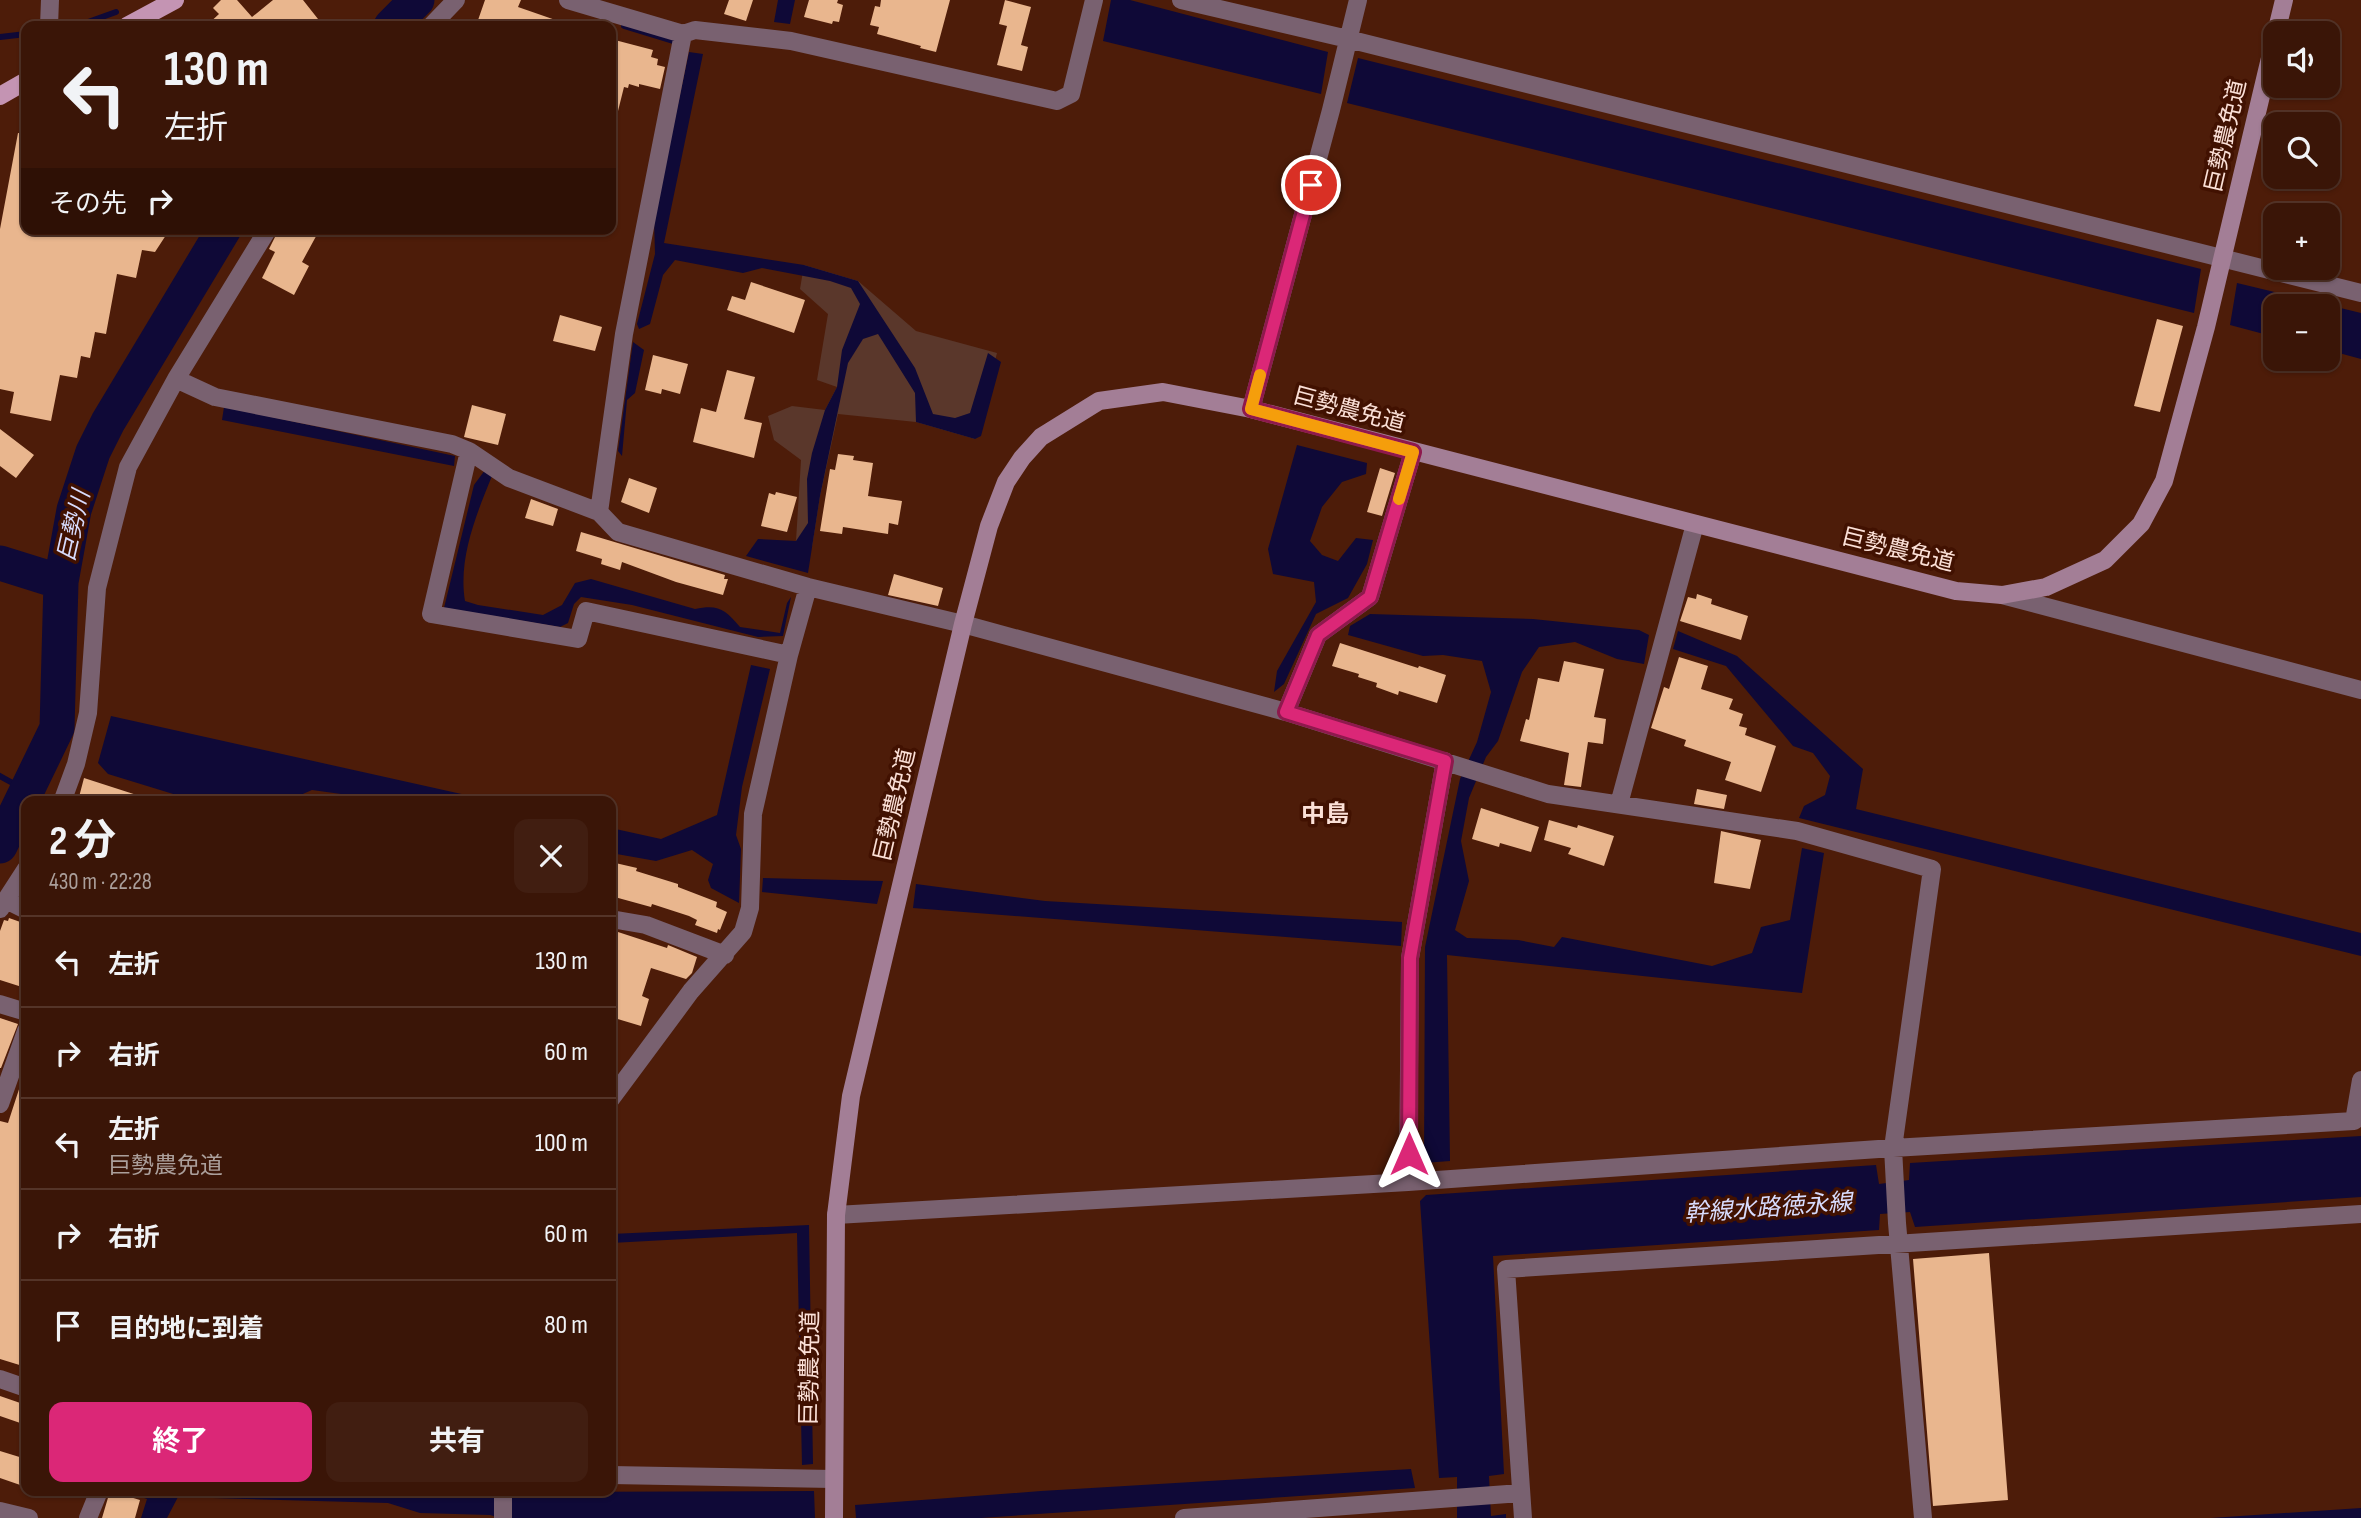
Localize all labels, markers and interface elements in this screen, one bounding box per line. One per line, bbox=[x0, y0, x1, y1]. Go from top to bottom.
map controls bbox=[2263, 21, 2340, 371]
button: sound bbox=[2263, 21, 2340, 98]
text: 130 m bbox=[164, 41, 269, 100]
icon: left bbox=[49, 49, 140, 140]
street label: 巨勢農免道 bbox=[2199, 77, 2253, 195]
text: 左折 bbox=[164, 109, 228, 148]
button: search bbox=[2263, 112, 2340, 189]
pin bbox=[1281, 155, 1341, 215]
icon: arrive bbox=[1292, 166, 1330, 204]
icon: right bbox=[141, 182, 179, 220]
text: その先 bbox=[49, 189, 127, 220]
button: + bbox=[2263, 203, 2340, 280]
button: − bbox=[2263, 294, 2340, 371]
street label: 巨勢農免道 bbox=[1290, 382, 1408, 438]
water label: 巨勢川 bbox=[52, 485, 97, 564]
street label: 巨勢農免道 bbox=[1839, 523, 1957, 577]
street label: 巨勢農免道 bbox=[868, 746, 922, 864]
district label: 中島 bbox=[1301, 800, 1349, 829]
text: 2 分 bbox=[49, 816, 116, 867]
button: close bbox=[514, 819, 588, 893]
text: 430 m · 22:28 bbox=[49, 868, 152, 896]
icon: left bbox=[49, 943, 87, 981]
text: 130 m bbox=[536, 946, 588, 977]
text: 左折 bbox=[108, 950, 160, 981]
icon: right bbox=[49, 1034, 87, 1072]
text: 60 m bbox=[544, 1037, 588, 1068]
text: 右折 bbox=[108, 1041, 160, 1072]
text: 左折 bbox=[108, 1115, 160, 1146]
position arrow bbox=[1372, 1117, 1446, 1191]
icon: left bbox=[49, 1125, 87, 1163]
text: 100 m bbox=[535, 1128, 588, 1159]
text: 巨勢農免道 bbox=[108, 1152, 223, 1180]
water label: 幹線水路徳永線 bbox=[1683, 1187, 1856, 1228]
icon: right bbox=[49, 1216, 87, 1254]
text: 60 m bbox=[544, 1219, 588, 1250]
text: 右折 bbox=[108, 1223, 160, 1254]
icon: arrive bbox=[49, 1307, 87, 1345]
text: 80 m bbox=[544, 1310, 588, 1341]
street label: 巨勢農免道 bbox=[795, 1310, 825, 1426]
text: 目的地に到着 bbox=[108, 1314, 264, 1345]
button: 終了 bbox=[49, 1402, 312, 1482]
button: 共有 bbox=[326, 1402, 588, 1482]

